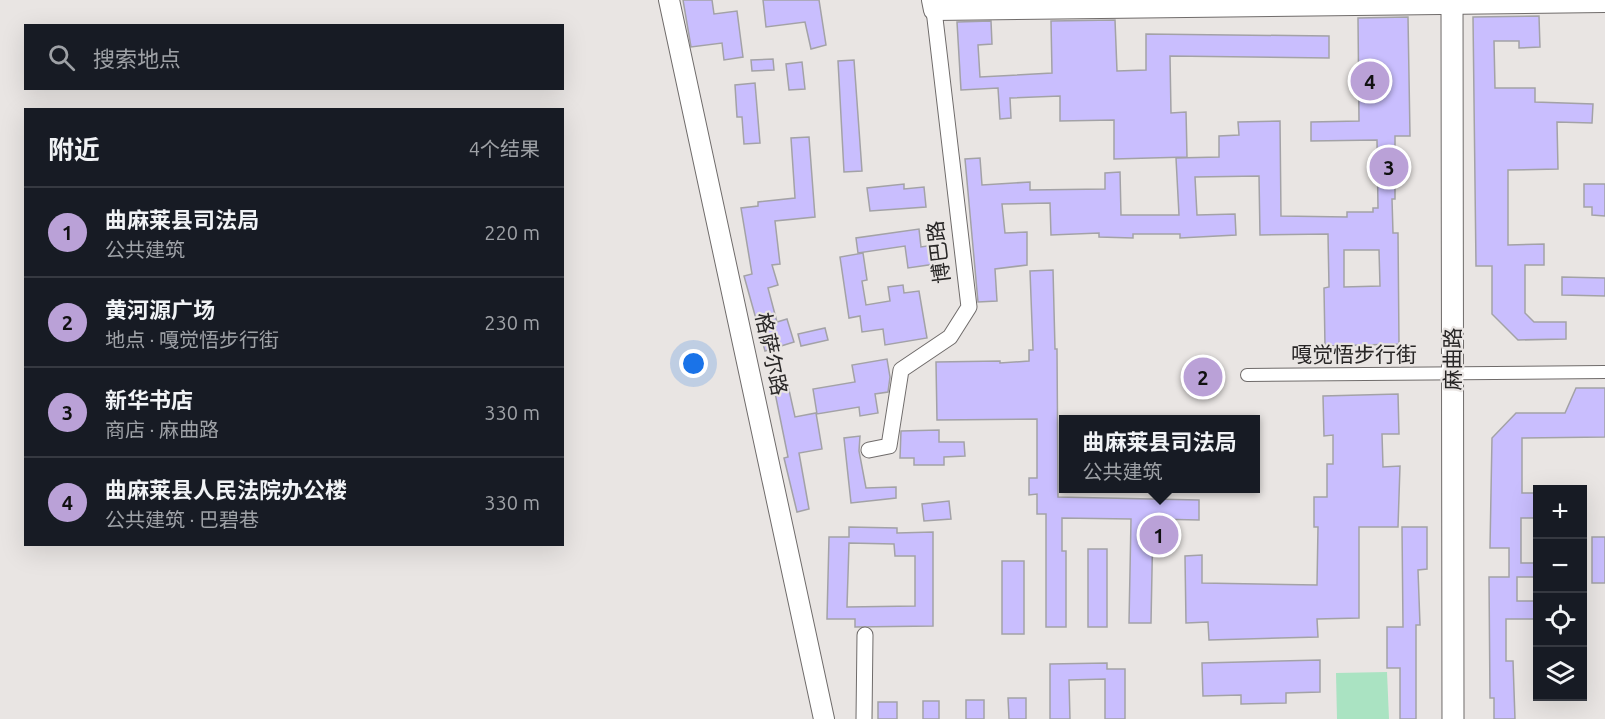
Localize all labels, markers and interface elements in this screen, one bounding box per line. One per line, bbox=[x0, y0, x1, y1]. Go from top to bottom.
search box bbox=[24, 24, 564, 90]
icon: search bbox=[45, 41, 78, 74]
text: 搜索地点 bbox=[93, 46, 181, 71]
pin: 4 bbox=[1350, 58, 1390, 104]
text: 附近 bbox=[48, 135, 100, 164]
text: 4个结果 bbox=[469, 137, 540, 160]
pin: 3 bbox=[1370, 144, 1408, 190]
text: 曲麻莱县司法局 bbox=[105, 207, 259, 232]
street label: 博巴路 bbox=[922, 219, 954, 285]
text: 1 bbox=[62, 221, 73, 244]
text: 220 m bbox=[484, 221, 540, 244]
text: 公共建筑 bbox=[105, 238, 185, 261]
text: 黄河源广场 bbox=[105, 297, 215, 322]
street label: 格萨尔路 bbox=[752, 310, 792, 397]
text: 2 bbox=[62, 311, 73, 334]
text: 230 m bbox=[484, 311, 540, 334]
text: 地点 · 嘎觉悟步行街 bbox=[105, 328, 279, 351]
street label: 麻曲路 bbox=[1440, 328, 1464, 391]
street label: 嘎觉悟步行街 bbox=[1291, 342, 1417, 366]
your location bbox=[679, 349, 708, 378]
pin: 2 bbox=[1184, 354, 1222, 400]
text: 新华书店 bbox=[105, 387, 193, 412]
text: 3 bbox=[62, 401, 73, 424]
text: 330 m bbox=[484, 401, 540, 424]
popup bbox=[1059, 415, 1260, 493]
text: 商店 · 麻曲路 bbox=[105, 418, 219, 441]
text: 曲麻莱县司法局 bbox=[1082, 429, 1237, 454]
text: 公共建筑 bbox=[1082, 460, 1162, 483]
text: 曲麻莱县人民法院办公楼 bbox=[105, 477, 347, 502]
map controls bbox=[1533, 485, 1587, 701]
button: + bbox=[1533, 485, 1587, 539]
text: 4 bbox=[62, 491, 73, 514]
text: 330 m bbox=[484, 491, 540, 514]
text: 公共建筑 · 巴碧巷 bbox=[105, 508, 259, 531]
pin: 1 bbox=[1140, 512, 1178, 558]
button: − bbox=[1533, 539, 1587, 593]
button: locate bbox=[1533, 593, 1587, 647]
button: layers bbox=[1533, 647, 1587, 701]

